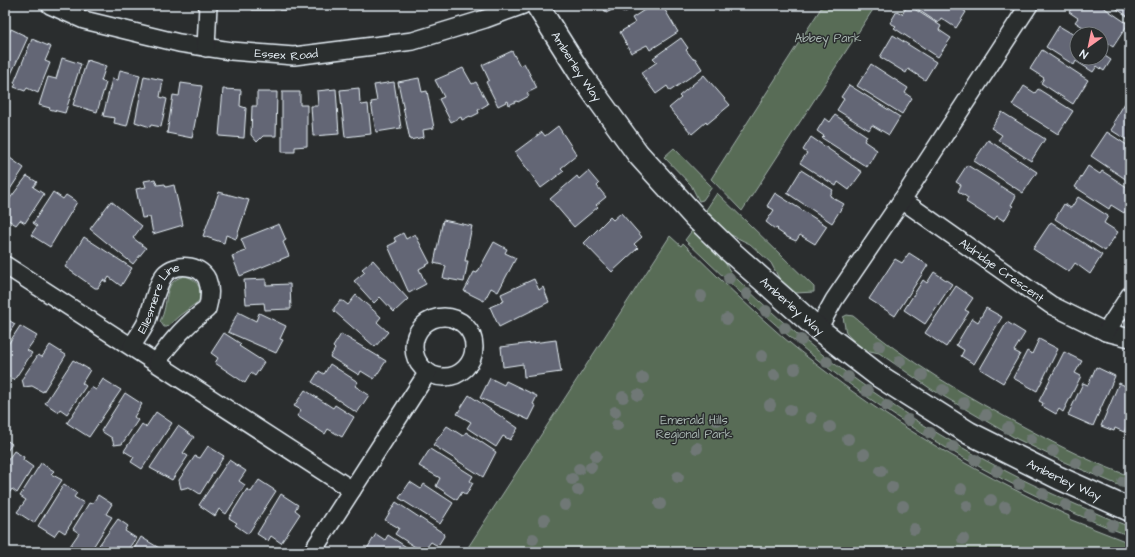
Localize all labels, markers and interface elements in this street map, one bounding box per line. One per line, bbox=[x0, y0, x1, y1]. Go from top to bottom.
north arrow bbox=[1069, 26, 1109, 66]
street label: Amberley Way bbox=[547, 28, 606, 106]
park label: Abbey Park bbox=[795, 30, 862, 48]
street label: Essex Road bbox=[254, 44, 319, 65]
text: N bbox=[1077, 46, 1091, 62]
street label: Aldridge Crescent bbox=[956, 234, 1048, 306]
street label: Ellesmere Line bbox=[133, 258, 182, 337]
street label: Amberley Way bbox=[756, 273, 828, 340]
park label: Emerald Hills Regional Park bbox=[656, 412, 733, 444]
street label: Amberley Way bbox=[1024, 455, 1105, 506]

